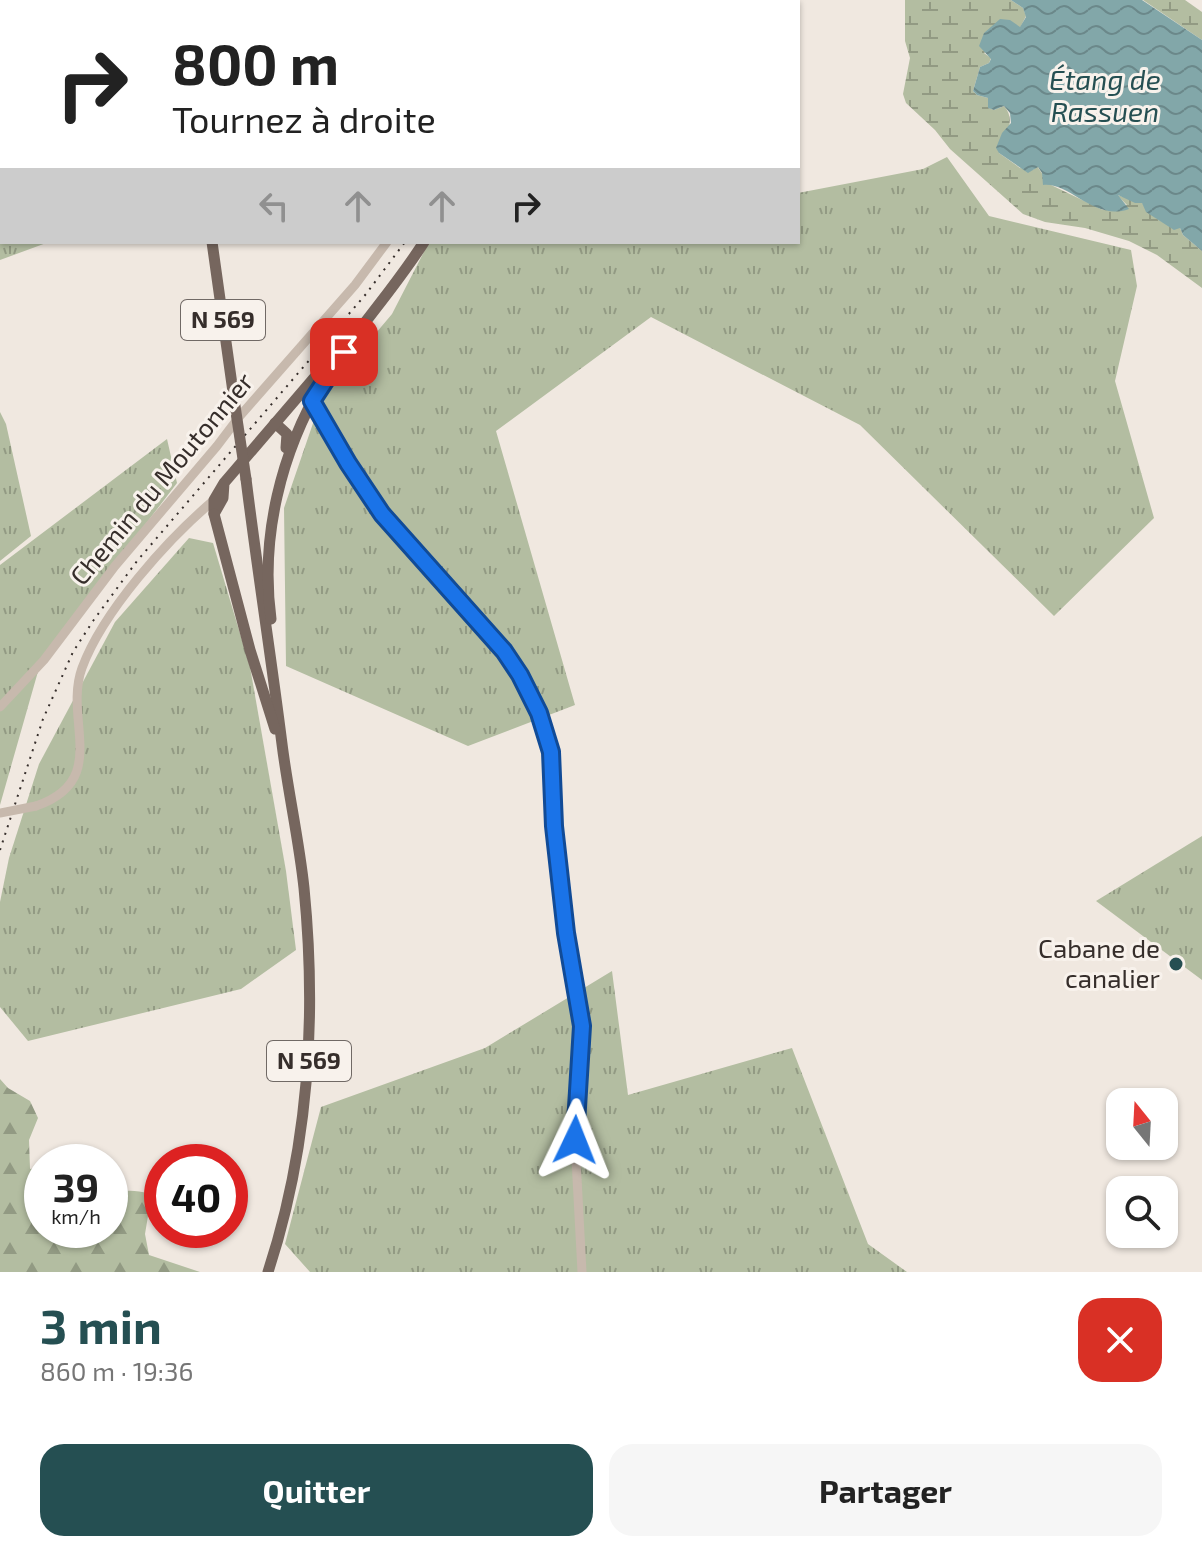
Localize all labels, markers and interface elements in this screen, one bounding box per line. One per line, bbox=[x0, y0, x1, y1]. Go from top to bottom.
text: 800 m bbox=[172, 29, 339, 96]
icon: right bbox=[40, 32, 144, 136]
water label: Étang de Rassuen bbox=[1049, 62, 1161, 128]
text: Tournez à droite bbox=[172, 97, 436, 140]
icon: left bbox=[252, 184, 296, 228]
icon: ahead bbox=[336, 184, 380, 228]
icon: ahead bbox=[420, 184, 464, 228]
icon: right bbox=[504, 184, 548, 228]
road number: N 569 bbox=[181, 300, 265, 340]
pin bbox=[310, 318, 378, 386]
icon: arrive bbox=[322, 330, 366, 374]
street label: Chemin du Moutonnier bbox=[63, 366, 259, 591]
place label: Cabane de canalier bbox=[1038, 932, 1160, 993]
marker: Cabane de canalier bbox=[1167, 955, 1185, 973]
road number: N 569 bbox=[267, 1041, 351, 1081]
north arrow bbox=[1106, 1088, 1178, 1160]
map controls bbox=[1106, 1088, 1178, 1248]
position arrow bbox=[533, 1098, 617, 1182]
speed limit sign: 40 bbox=[144, 1144, 248, 1248]
text: 39 bbox=[53, 1162, 99, 1210]
button: search bbox=[1106, 1176, 1178, 1248]
text: km/h bbox=[51, 1204, 101, 1228]
text: 3 min bbox=[40, 1296, 162, 1354]
button: close bbox=[1078, 1298, 1162, 1382]
text: 860 m · 19:36 bbox=[40, 1355, 193, 1386]
button: Quitter bbox=[40, 1444, 593, 1536]
button: Partager bbox=[609, 1444, 1162, 1536]

